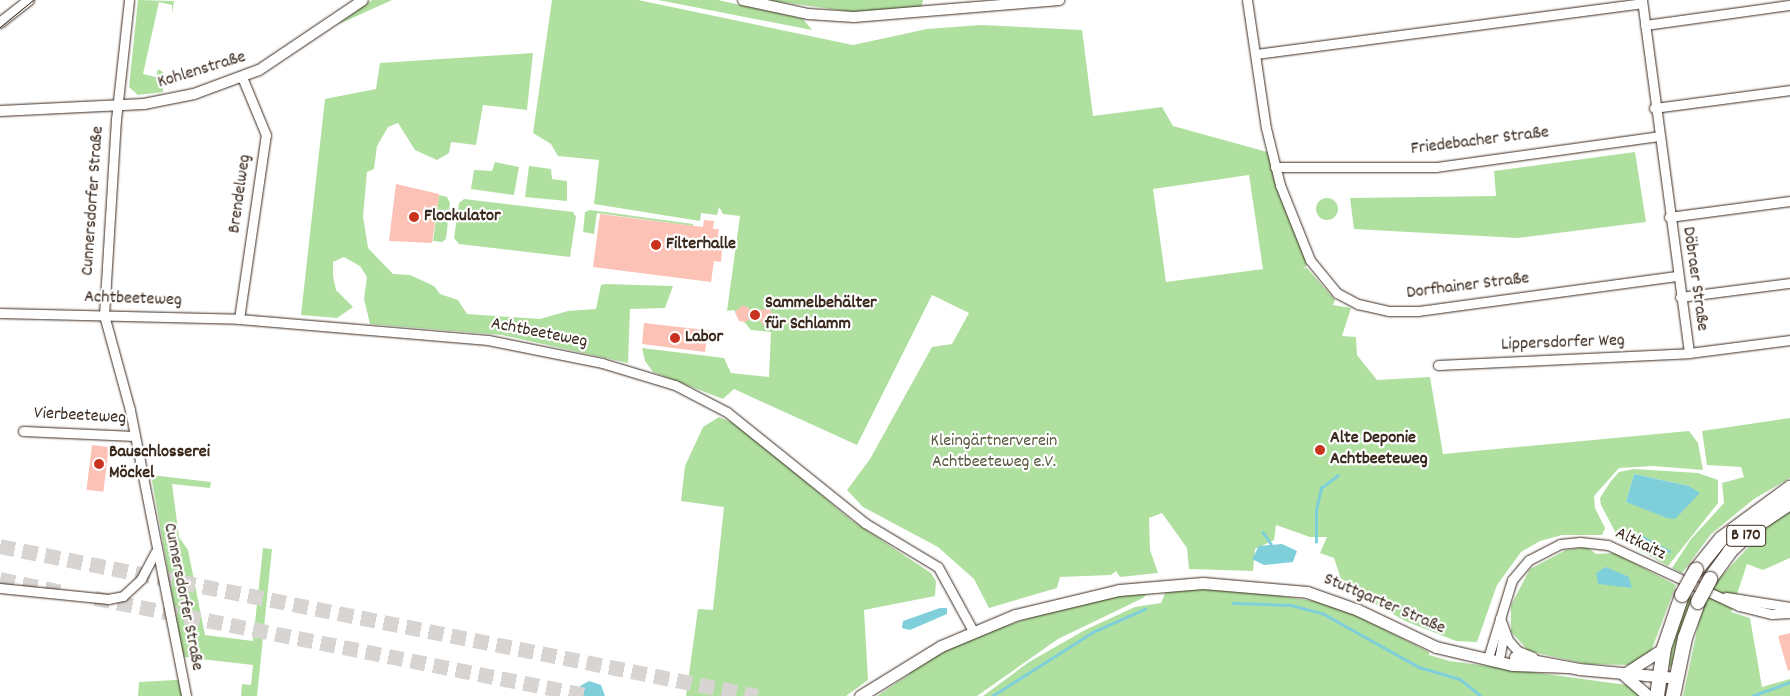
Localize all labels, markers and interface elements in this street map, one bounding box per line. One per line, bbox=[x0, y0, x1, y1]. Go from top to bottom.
street label: Kohlenstraße bbox=[155, 47, 249, 95]
street label: Friedebacher Straße bbox=[1410, 123, 1550, 161]
street label: Cunnersdorfer Straße bbox=[78, 126, 110, 276]
street label: Brendelweg bbox=[225, 153, 257, 235]
place label: Flockulator bbox=[424, 206, 501, 228]
marker: Flockulator bbox=[408, 211, 420, 223]
street label: Döbraer Straße bbox=[1676, 225, 1712, 333]
place label: Filterhalle bbox=[666, 234, 736, 256]
marker: Filterhalle bbox=[650, 239, 662, 251]
street label: Dorfhainer Straße bbox=[1405, 269, 1531, 305]
street label: Achtbeeteweg bbox=[84, 288, 182, 312]
place label: Sammelbehälter für Schlamm bbox=[765, 294, 877, 336]
marker: Sammelbehälter für Schlamm bbox=[749, 309, 761, 321]
street label: Achtbeeteweg bbox=[489, 314, 589, 354]
place label: Labor bbox=[685, 327, 723, 349]
street label: Lippersdorfer Weg bbox=[1501, 331, 1625, 357]
marker: Labor bbox=[669, 332, 681, 344]
street label: Vierbeeteweg bbox=[33, 404, 127, 430]
place label: Alte Deponie Achtbeeteweg bbox=[1330, 429, 1428, 472]
park label: Kleingärtnerverein Achtbeeteweg e.V. bbox=[931, 432, 1057, 474]
place label: Bauschlosserei Möckel bbox=[109, 443, 210, 486]
marker: Alte Deponie Achtbeeteweg bbox=[1314, 444, 1326, 456]
marker: Bauschlosserei Möckel bbox=[93, 458, 105, 470]
street label: Cunnersdorfer Straße bbox=[157, 521, 207, 673]
road number: B 170 bbox=[1726, 522, 1766, 550]
street label: Altkaitz bbox=[1611, 524, 1669, 566]
street label: Stuttgarter Straße bbox=[1320, 570, 1448, 640]

